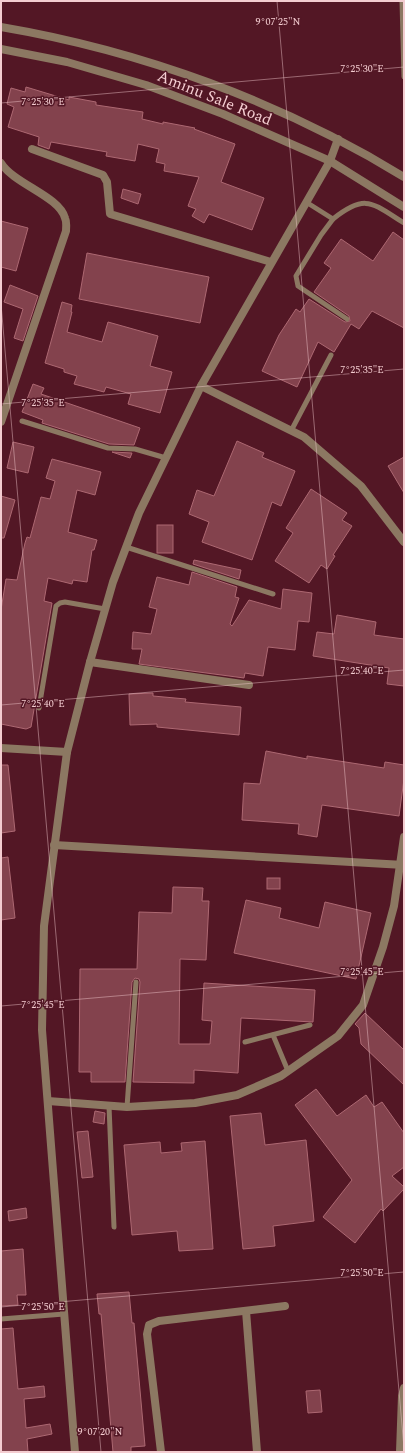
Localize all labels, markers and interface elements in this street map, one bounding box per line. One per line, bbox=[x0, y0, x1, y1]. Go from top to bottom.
text: 9°07'25"N bbox=[256, 14, 301, 30]
text: 7°25'30"E bbox=[340, 61, 384, 77]
street label: Aminu Sale Road bbox=[154, 64, 276, 132]
text: 7°25'30"E bbox=[21, 94, 65, 110]
text: 7°25'35"E bbox=[340, 362, 384, 378]
text: 7°25'35"E bbox=[21, 395, 65, 411]
text: 7°25'40"E bbox=[340, 663, 384, 679]
text: 7°25'40"E bbox=[21, 696, 65, 712]
text: 7°25'45"E bbox=[340, 964, 384, 980]
text: 7°25'45"E bbox=[21, 997, 65, 1013]
text: 7°25'50"E bbox=[340, 1265, 384, 1281]
text: 7°25'50"E bbox=[21, 1299, 65, 1315]
text: 9°07'20"N bbox=[78, 1424, 123, 1440]

